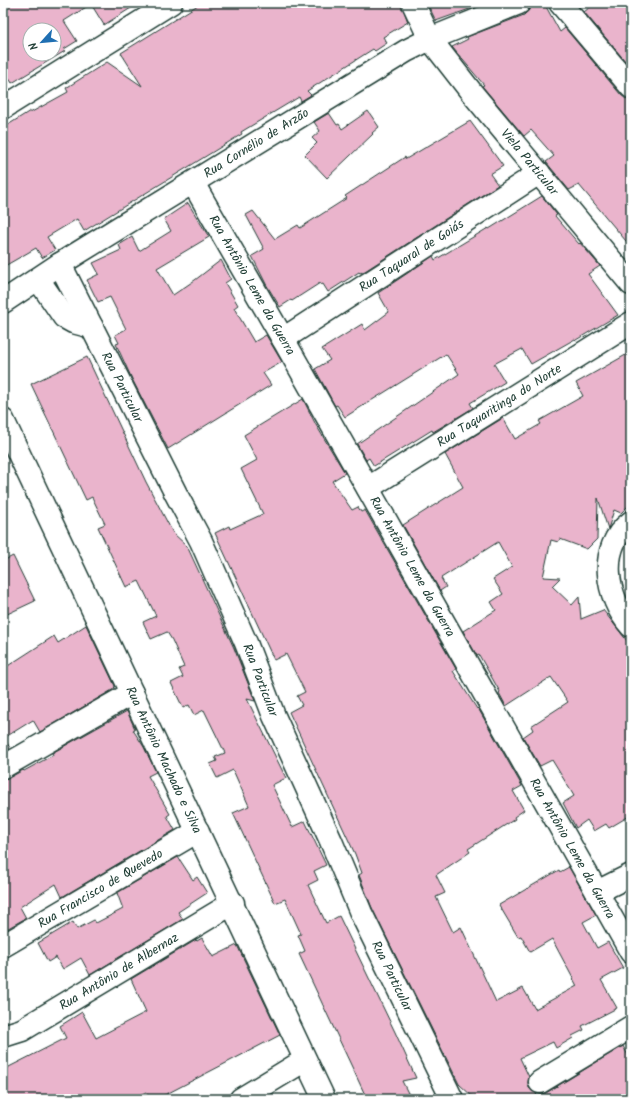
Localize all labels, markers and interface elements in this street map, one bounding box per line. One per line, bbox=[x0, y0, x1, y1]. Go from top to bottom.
north arrow bbox=[22, 22, 62, 62]
text: N bbox=[24, 39, 44, 53]
street label: Rua Cornélio de Arzão bbox=[199, 103, 313, 184]
street label: Viela Particular bbox=[495, 124, 564, 201]
street label: Rua Antônio Leme da Guerra bbox=[203, 211, 301, 359]
street label: Rua Taquaral de Goiás bbox=[355, 214, 469, 298]
street label: Rua Particular bbox=[96, 348, 149, 427]
street label: Rua Taquaritinga do Norte bbox=[433, 358, 566, 453]
street label: Rua Antônio Leme da Guerra bbox=[364, 492, 461, 641]
street label: Rua Particular bbox=[237, 641, 284, 720]
street label: Rua Antônio Machado e Silva bbox=[120, 683, 208, 837]
street label: Rua Antônio Leme da Guerra bbox=[524, 774, 621, 923]
street label: Rua Francisco de Quevedo bbox=[34, 843, 167, 934]
street label: Rua Antônio de Albernaz bbox=[55, 927, 183, 1016]
street label: Rua Particular bbox=[366, 937, 418, 1016]

